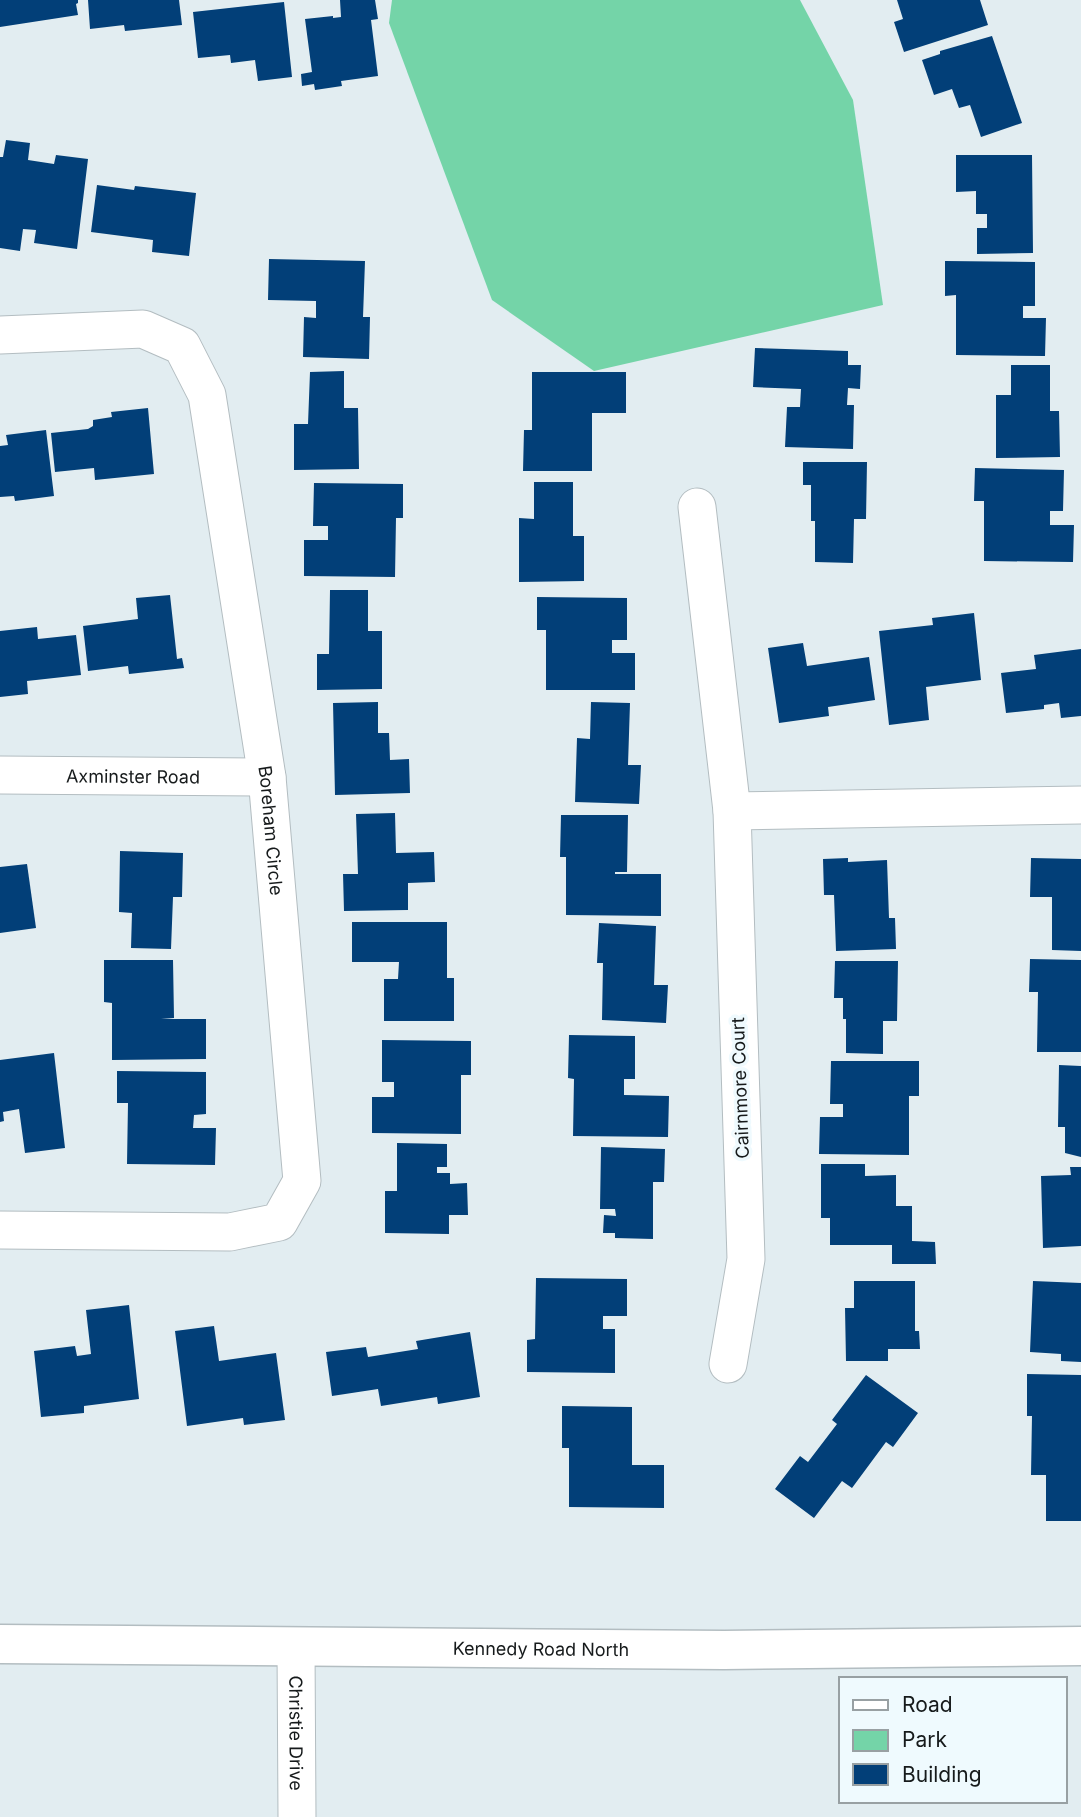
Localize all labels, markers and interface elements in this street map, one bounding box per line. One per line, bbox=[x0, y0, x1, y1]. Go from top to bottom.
street label: Boreham Circle bbox=[255, 764, 288, 896]
street label: Axminster Road bbox=[66, 765, 200, 787]
street label: Cairnmore Court bbox=[727, 1017, 753, 1159]
street label: Kennedy Road North bbox=[453, 1637, 629, 1660]
street label: Christie Drive bbox=[286, 1675, 307, 1791]
legend bbox=[839, 1677, 1067, 1803]
text: Road bbox=[902, 1692, 953, 1717]
text: Park bbox=[902, 1727, 947, 1752]
text: Building bbox=[902, 1762, 982, 1787]

